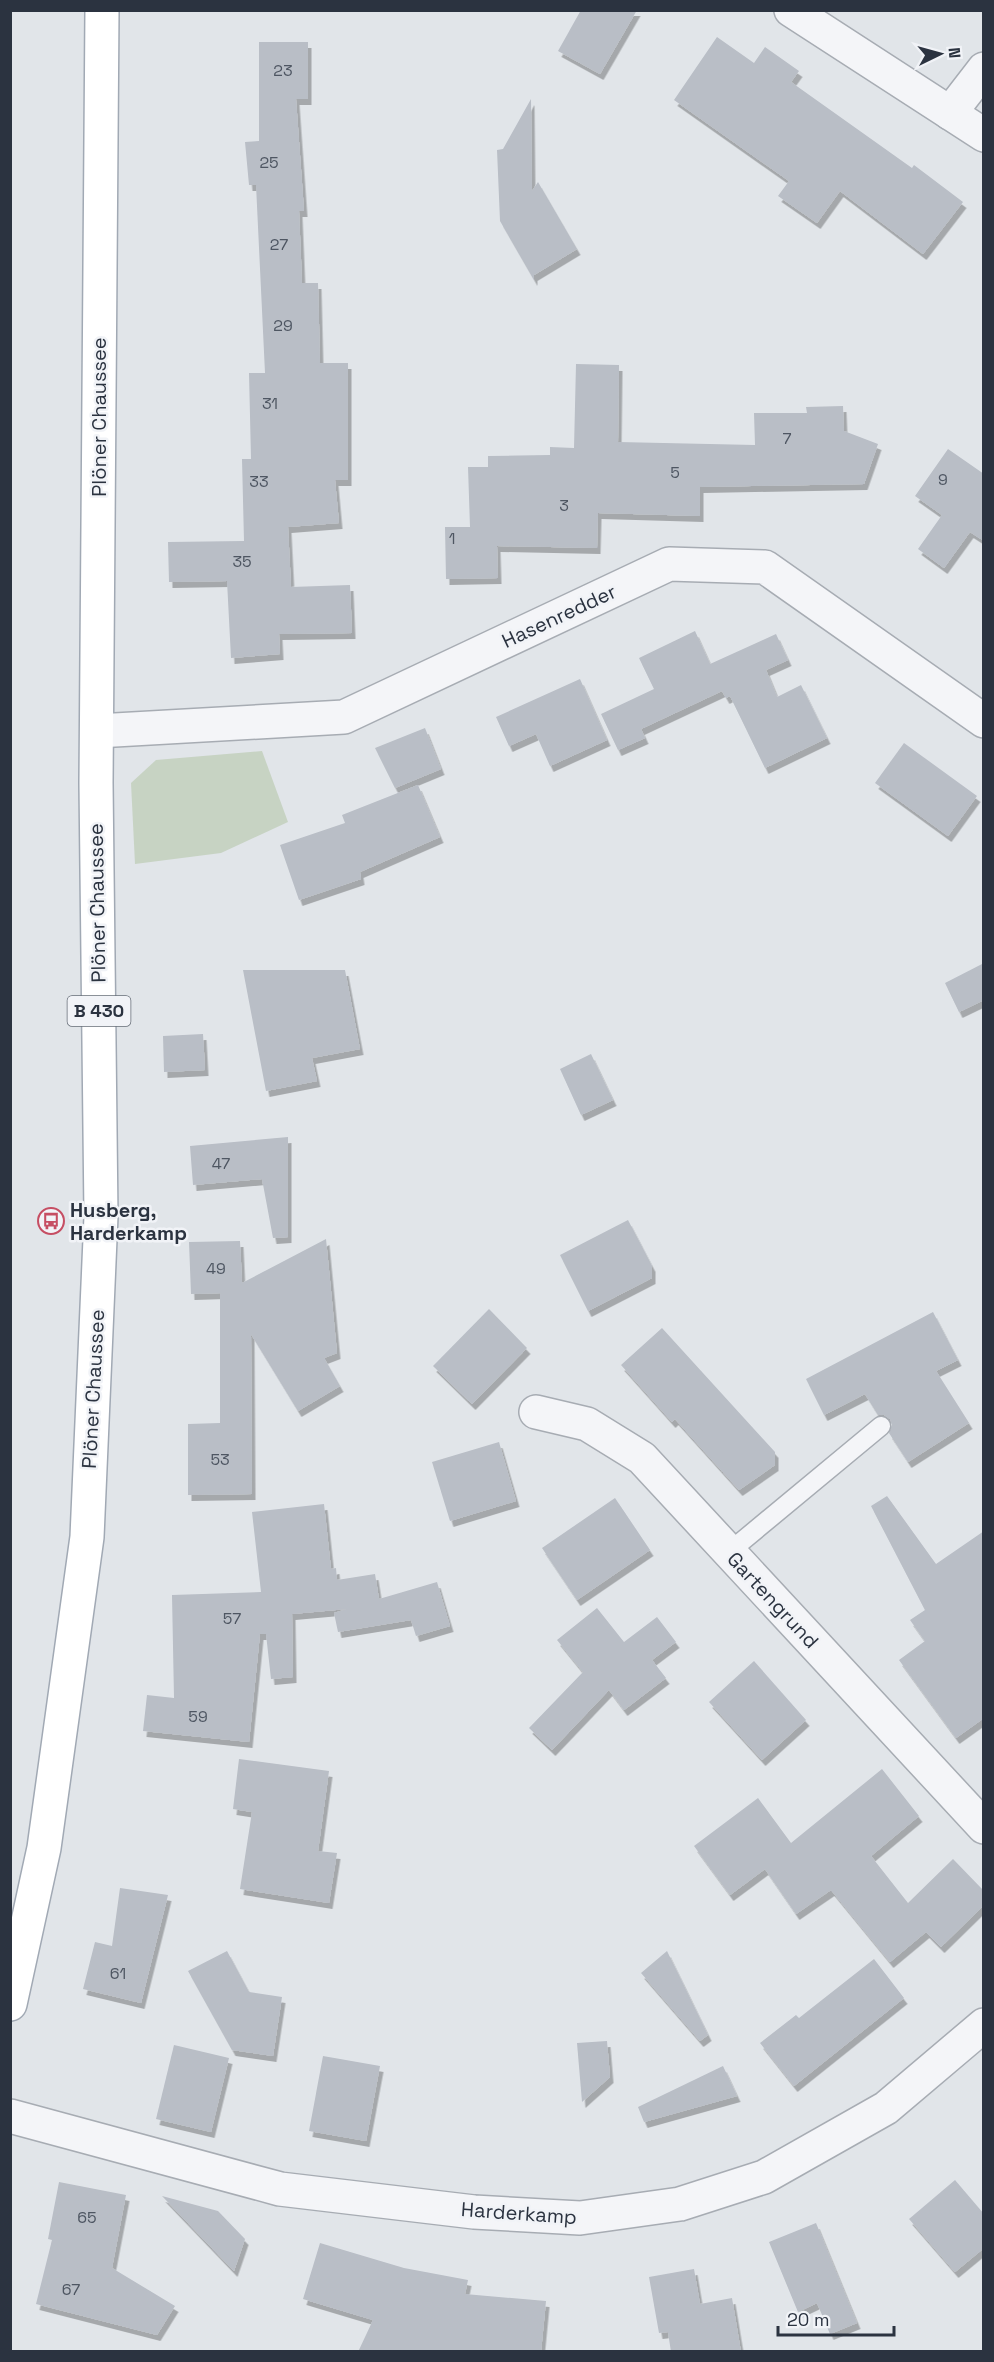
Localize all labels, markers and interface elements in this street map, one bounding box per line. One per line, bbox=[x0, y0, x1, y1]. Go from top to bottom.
north arrow bbox=[910, 24, 970, 84]
text: N bbox=[944, 46, 965, 59]
house number: 23 bbox=[273, 60, 293, 81]
house number: 25 bbox=[259, 152, 279, 173]
house number: 27 bbox=[270, 234, 288, 255]
house number: 29 bbox=[273, 315, 293, 336]
street label: Plöner Chaussee bbox=[86, 337, 112, 497]
house number: 31 bbox=[262, 393, 278, 414]
house number: 7 bbox=[782, 428, 792, 449]
house number: 5 bbox=[670, 462, 680, 483]
house number: 9 bbox=[938, 469, 948, 490]
house number: 33 bbox=[249, 471, 269, 492]
house number: 3 bbox=[559, 495, 569, 516]
house number: 1 bbox=[449, 528, 455, 549]
house number: 35 bbox=[232, 551, 252, 572]
street label: Hasenredder bbox=[498, 578, 620, 654]
street label: Plöner Chaussee bbox=[83, 823, 111, 983]
road number: B 430 bbox=[68, 996, 130, 1026]
house number: 47 bbox=[212, 1153, 230, 1174]
place label: Husberg, Harderkamp bbox=[70, 1197, 187, 1246]
bus stop icon: Husberg, Harderkamp bbox=[36, 1206, 66, 1236]
house number: 49 bbox=[206, 1258, 226, 1279]
street label: Plöner Chaussee bbox=[76, 1309, 110, 1469]
house number: 53 bbox=[210, 1449, 230, 1470]
street label: Gartengrund bbox=[722, 1546, 824, 1654]
house number: 57 bbox=[223, 1608, 241, 1629]
house number: 59 bbox=[188, 1706, 208, 1727]
house number: 61 bbox=[110, 1963, 126, 1984]
street label: Harderkamp bbox=[460, 2196, 578, 2230]
house number: 65 bbox=[77, 2207, 97, 2228]
house number: 67 bbox=[62, 2279, 80, 2300]
scale bar bbox=[778, 2299, 894, 2337]
text: 20 m bbox=[787, 2308, 830, 2331]

